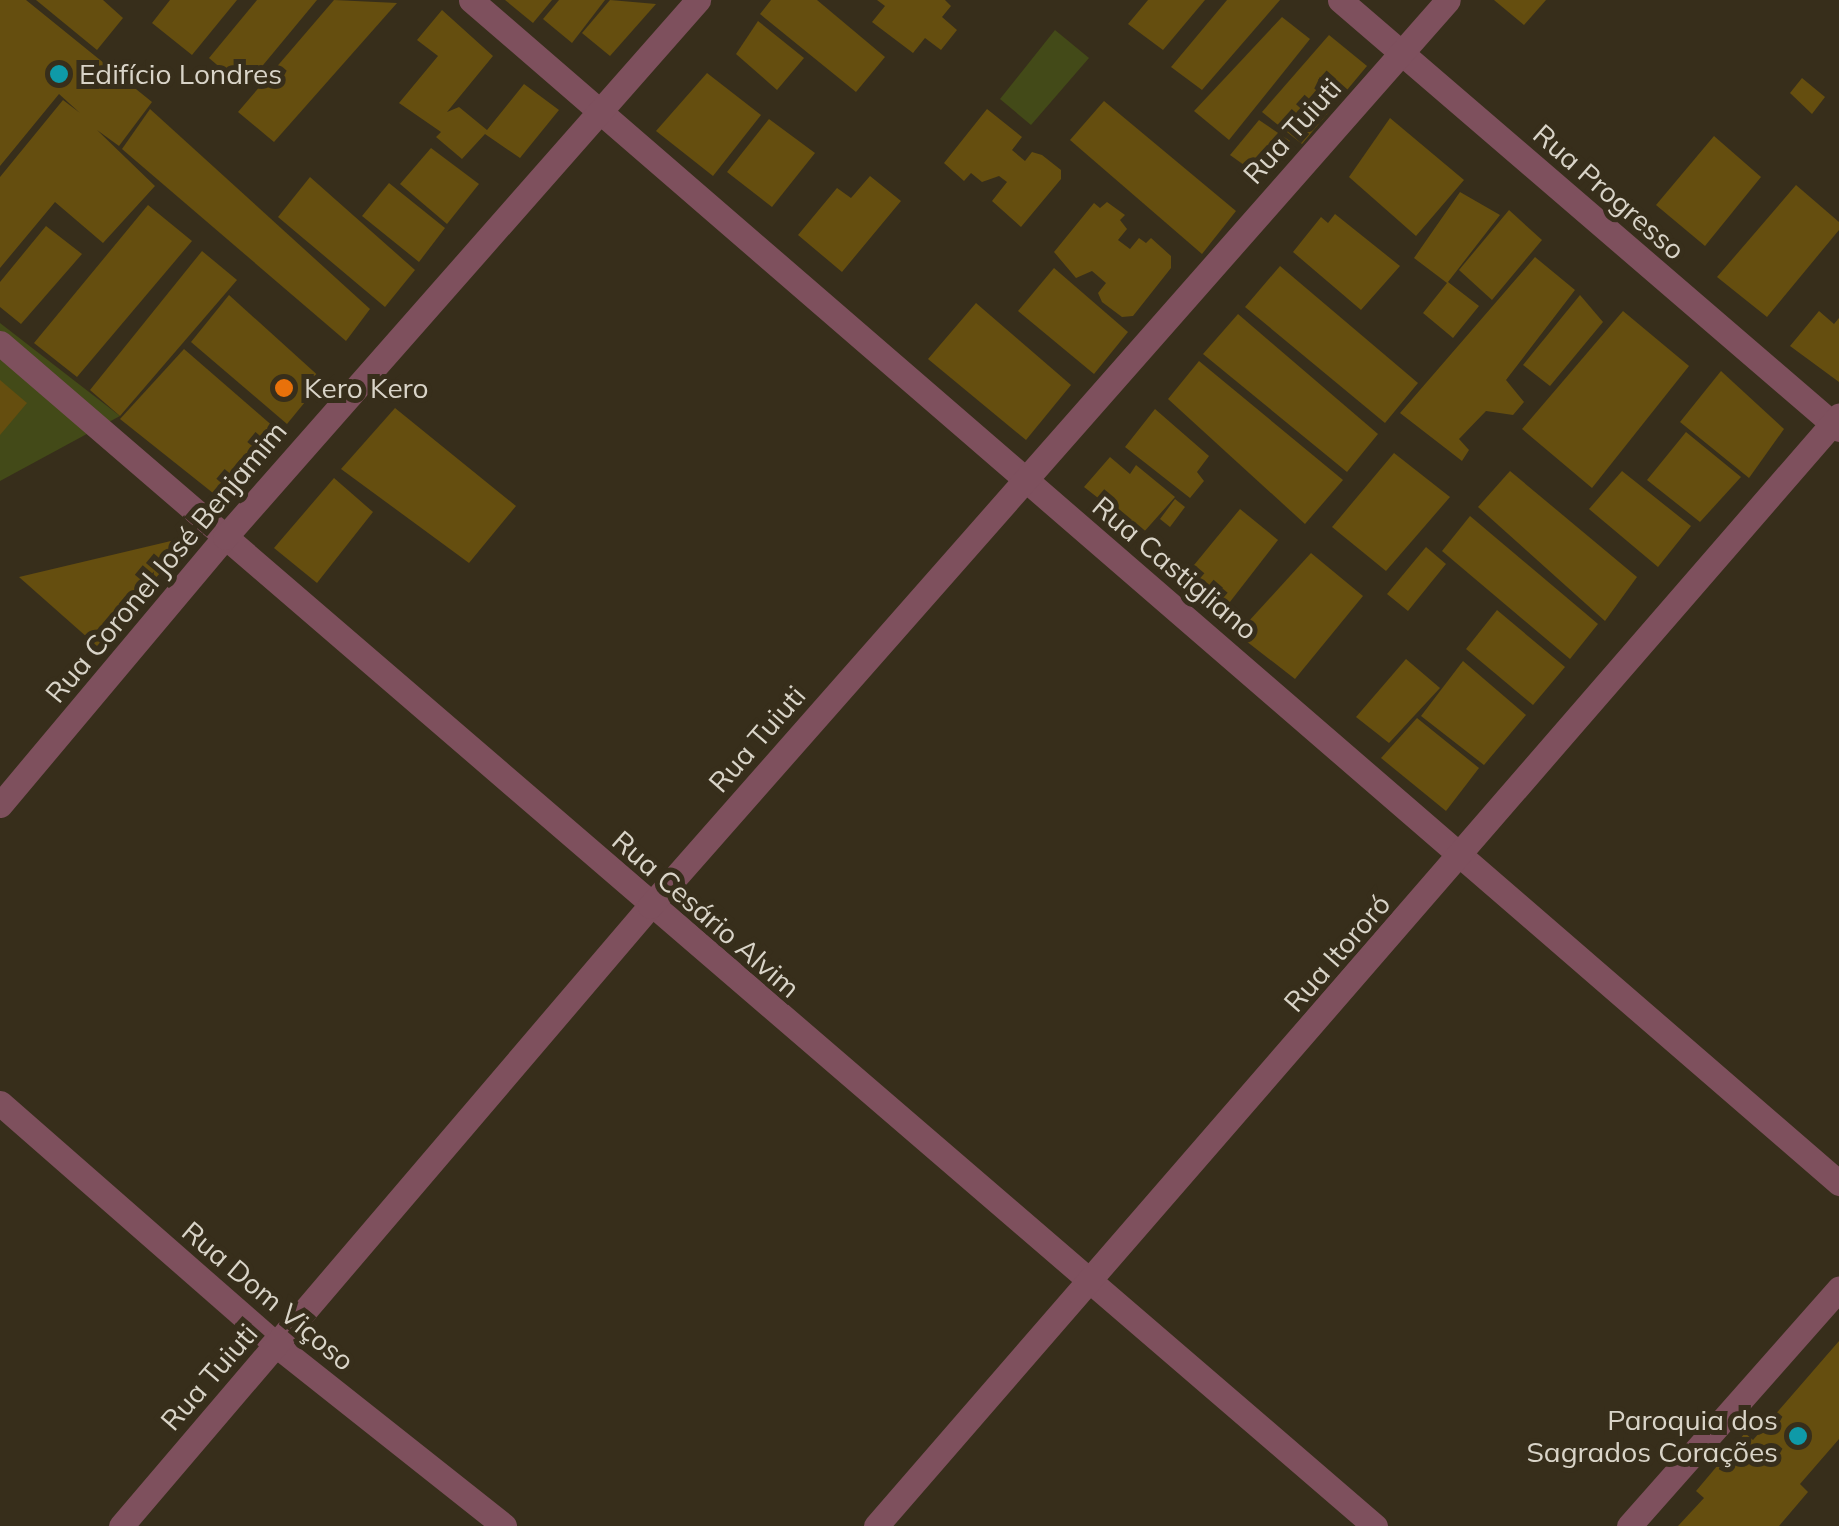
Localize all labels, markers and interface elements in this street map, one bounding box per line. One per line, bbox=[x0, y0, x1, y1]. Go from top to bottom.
place label: Edifício Londres bbox=[79, 57, 282, 91]
marker: Edifício Londres bbox=[48, 63, 70, 85]
street label: Rua Tuiuti bbox=[1236, 71, 1348, 191]
street label: Rua Progresso bbox=[1526, 117, 1692, 267]
place label: Kero Kero bbox=[304, 371, 429, 405]
marker: Kero Kero bbox=[273, 377, 295, 399]
street label: Rua Coronel José Benjamim bbox=[38, 414, 294, 710]
street label: Rua Castigliano bbox=[1086, 489, 1264, 647]
street label: Rua Tuiuti bbox=[702, 679, 812, 799]
street label: Rua Cesário Alvim bbox=[605, 824, 807, 1004]
street label: Rua Itororó bbox=[1277, 887, 1397, 1019]
street label: Rua Dom Viçoso bbox=[175, 1214, 361, 1378]
street label: Rua Tuiuti bbox=[154, 1317, 264, 1437]
place label: Paroquia dos Sagrados Corações bbox=[1526, 1403, 1778, 1469]
marker: Paroquia dos Sagrados Corações bbox=[1787, 1425, 1809, 1447]

